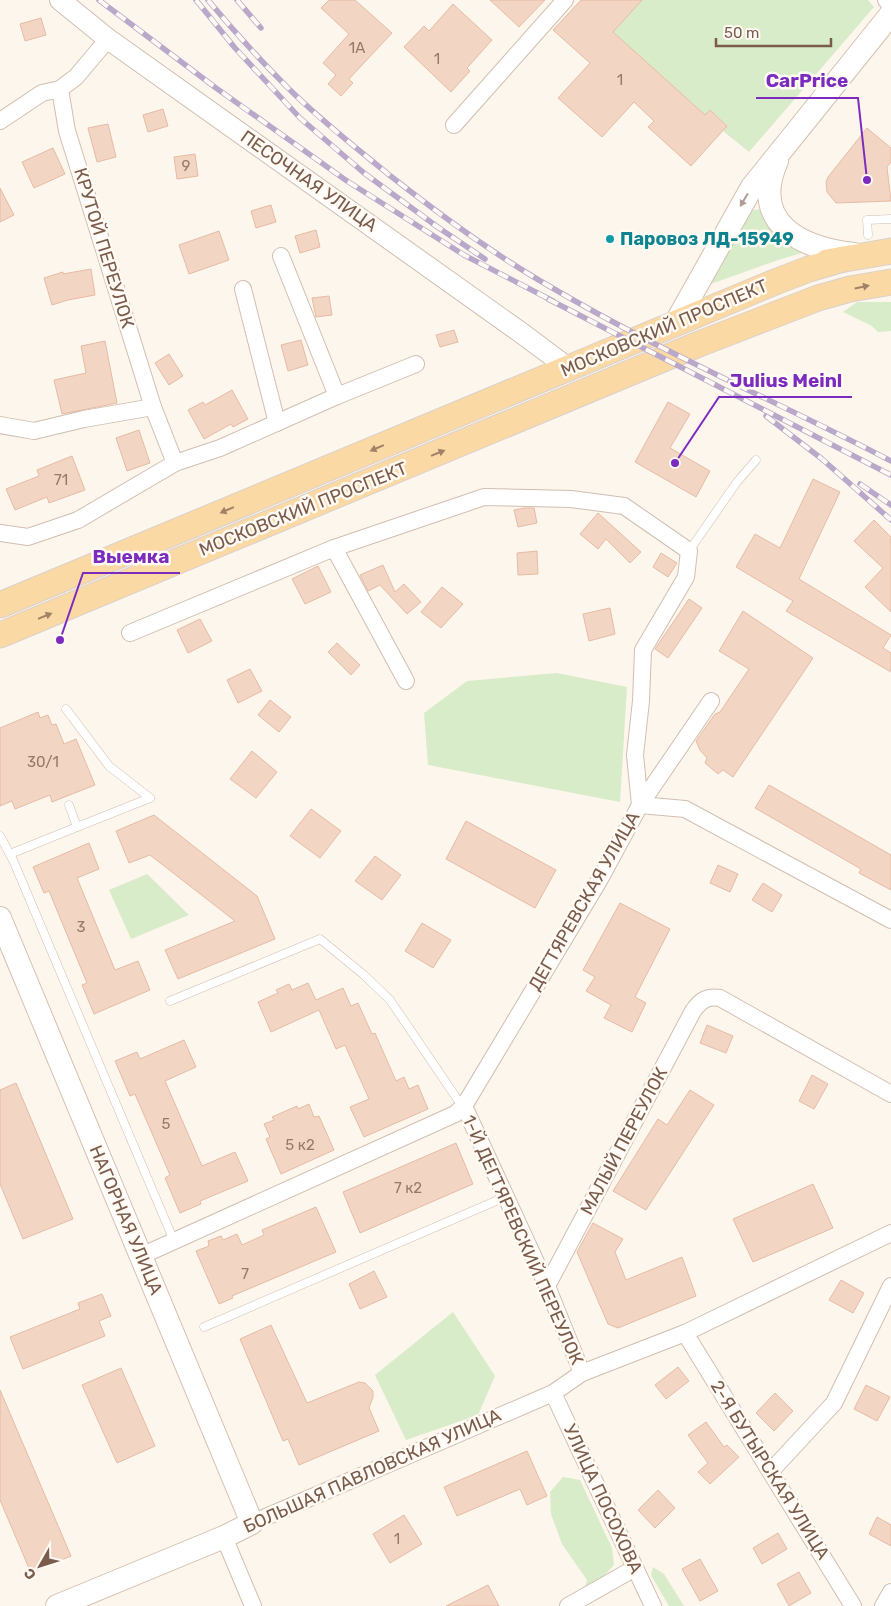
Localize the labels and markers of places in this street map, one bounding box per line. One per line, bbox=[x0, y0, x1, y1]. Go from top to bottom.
callout: CarPrice bbox=[756, 64, 858, 98]
place label: Паровоз ЛД-15949 bbox=[620, 228, 794, 250]
marker: Паровоз ЛД-15949 bbox=[604, 233, 616, 245]
callout: Julius Meinl bbox=[719, 363, 852, 397]
callout: Выемка bbox=[83, 539, 180, 573]

